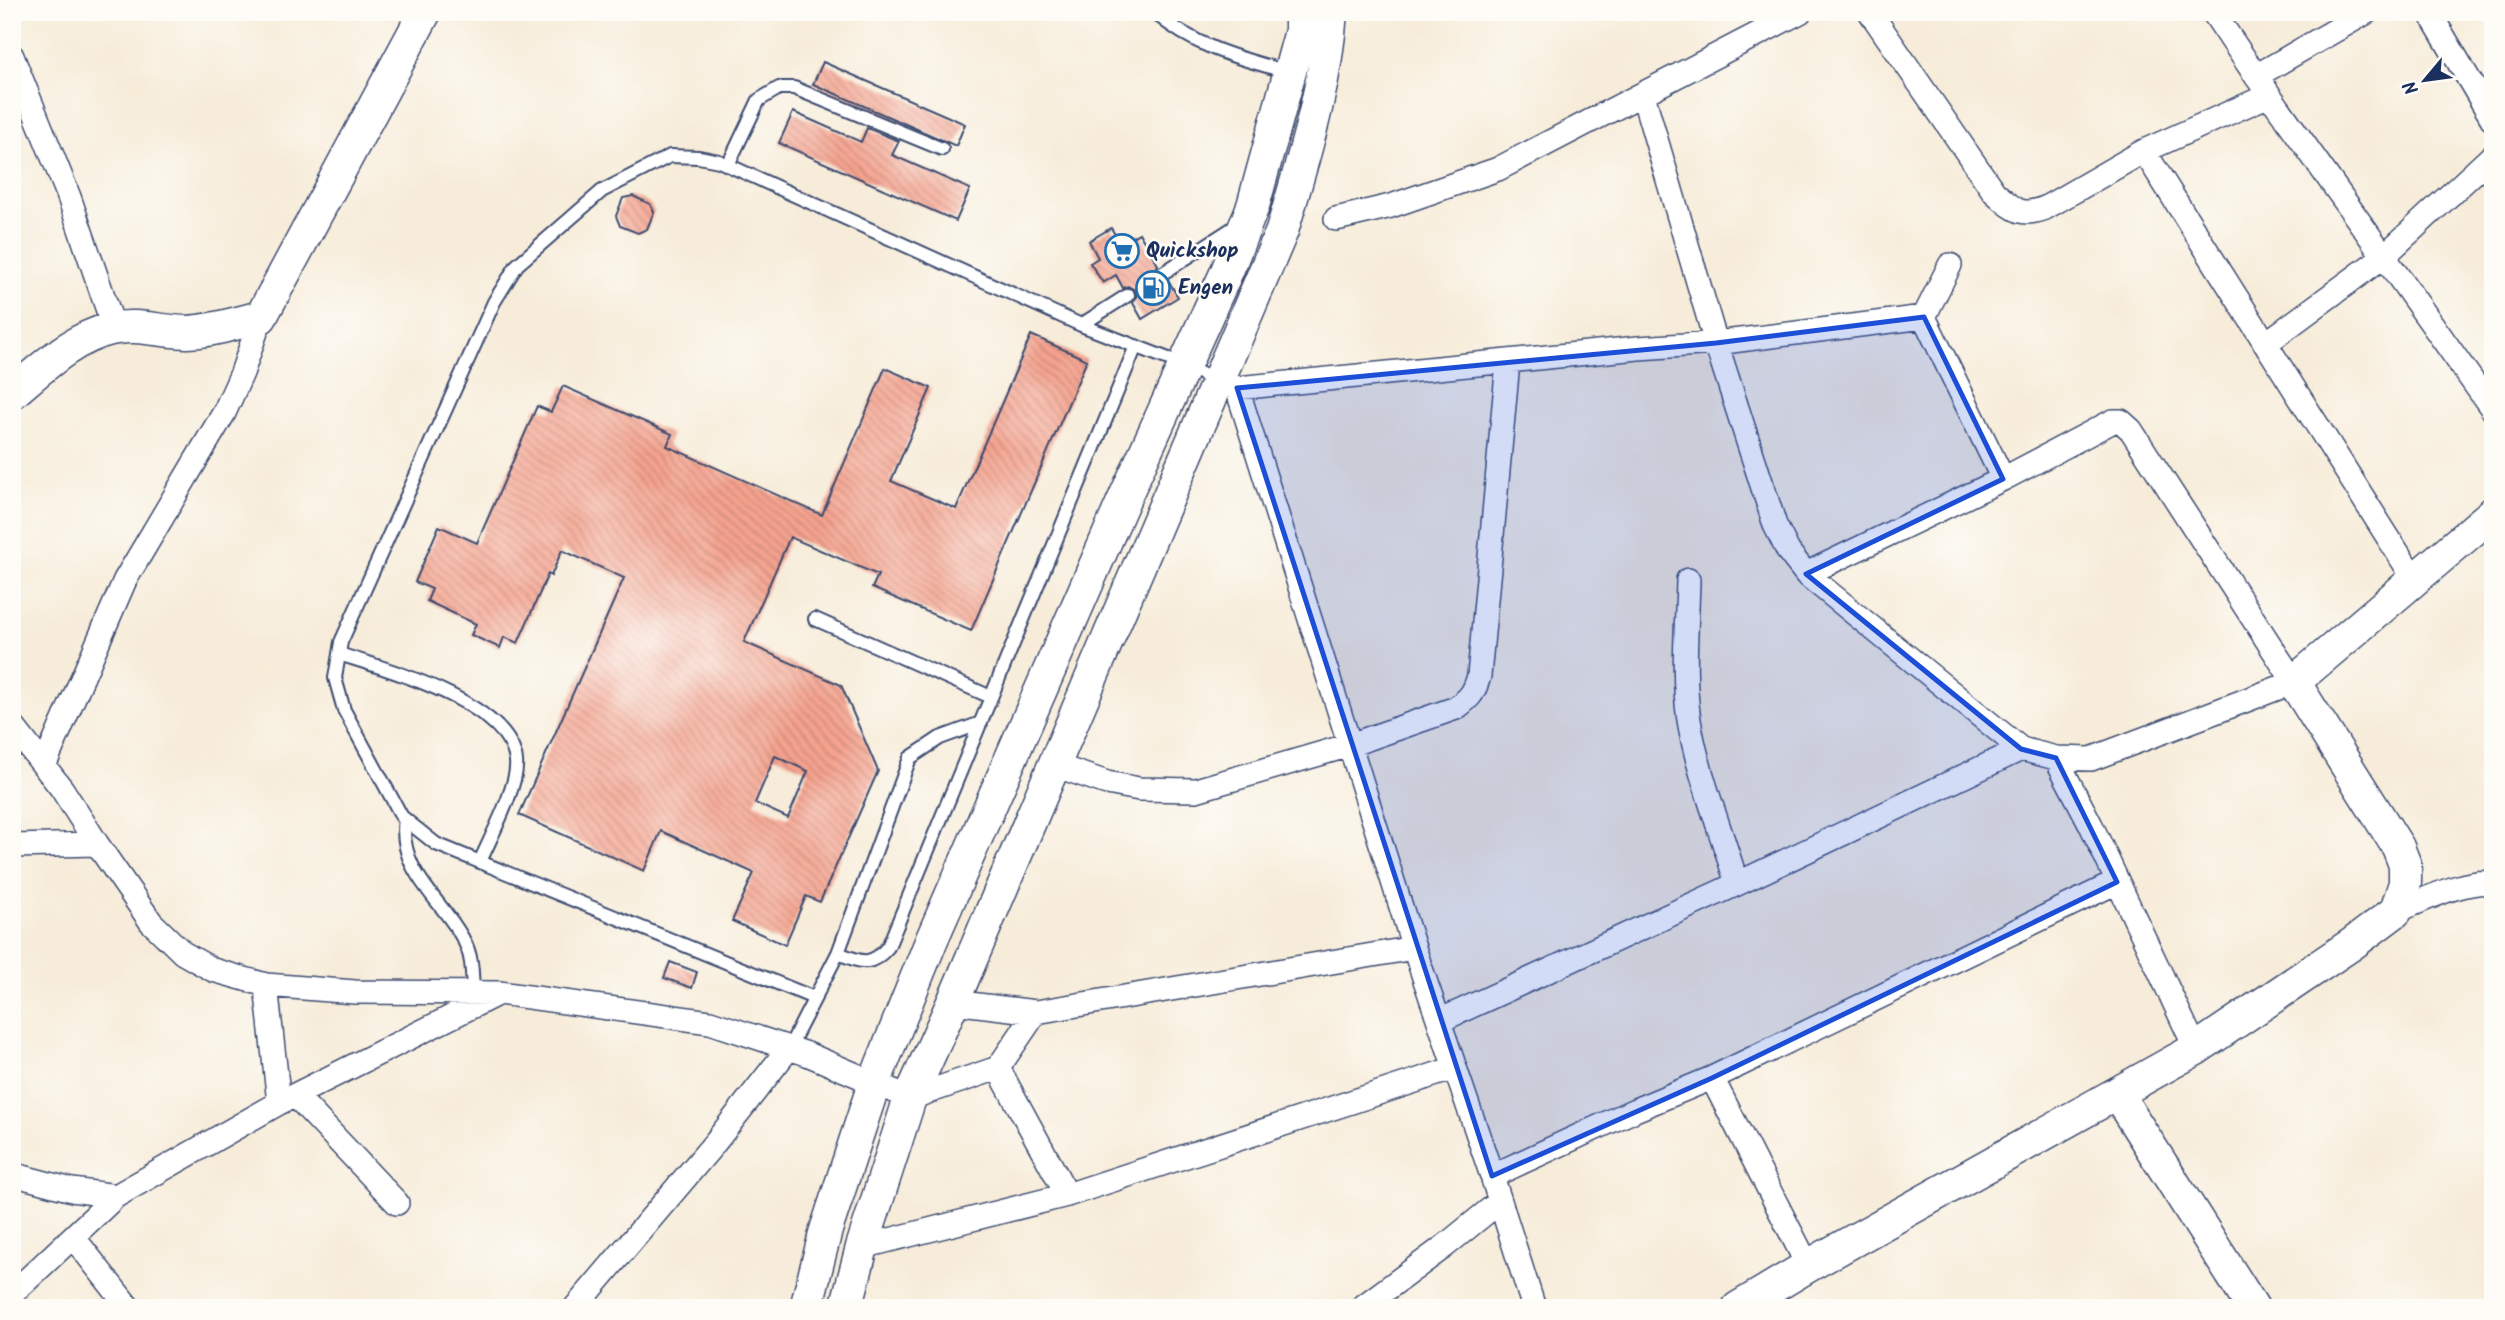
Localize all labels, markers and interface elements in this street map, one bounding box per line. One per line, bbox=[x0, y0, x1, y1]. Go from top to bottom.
north arrow bbox=[2390, 46, 2460, 116]
text: N bbox=[2396, 75, 2428, 100]
supermarket icon: Quickshop bbox=[1103, 232, 1141, 270]
place label: Quickshop bbox=[1146, 235, 1239, 268]
fuel station icon: Engen bbox=[1134, 269, 1172, 307]
place label: Engen bbox=[1178, 272, 1233, 305]

